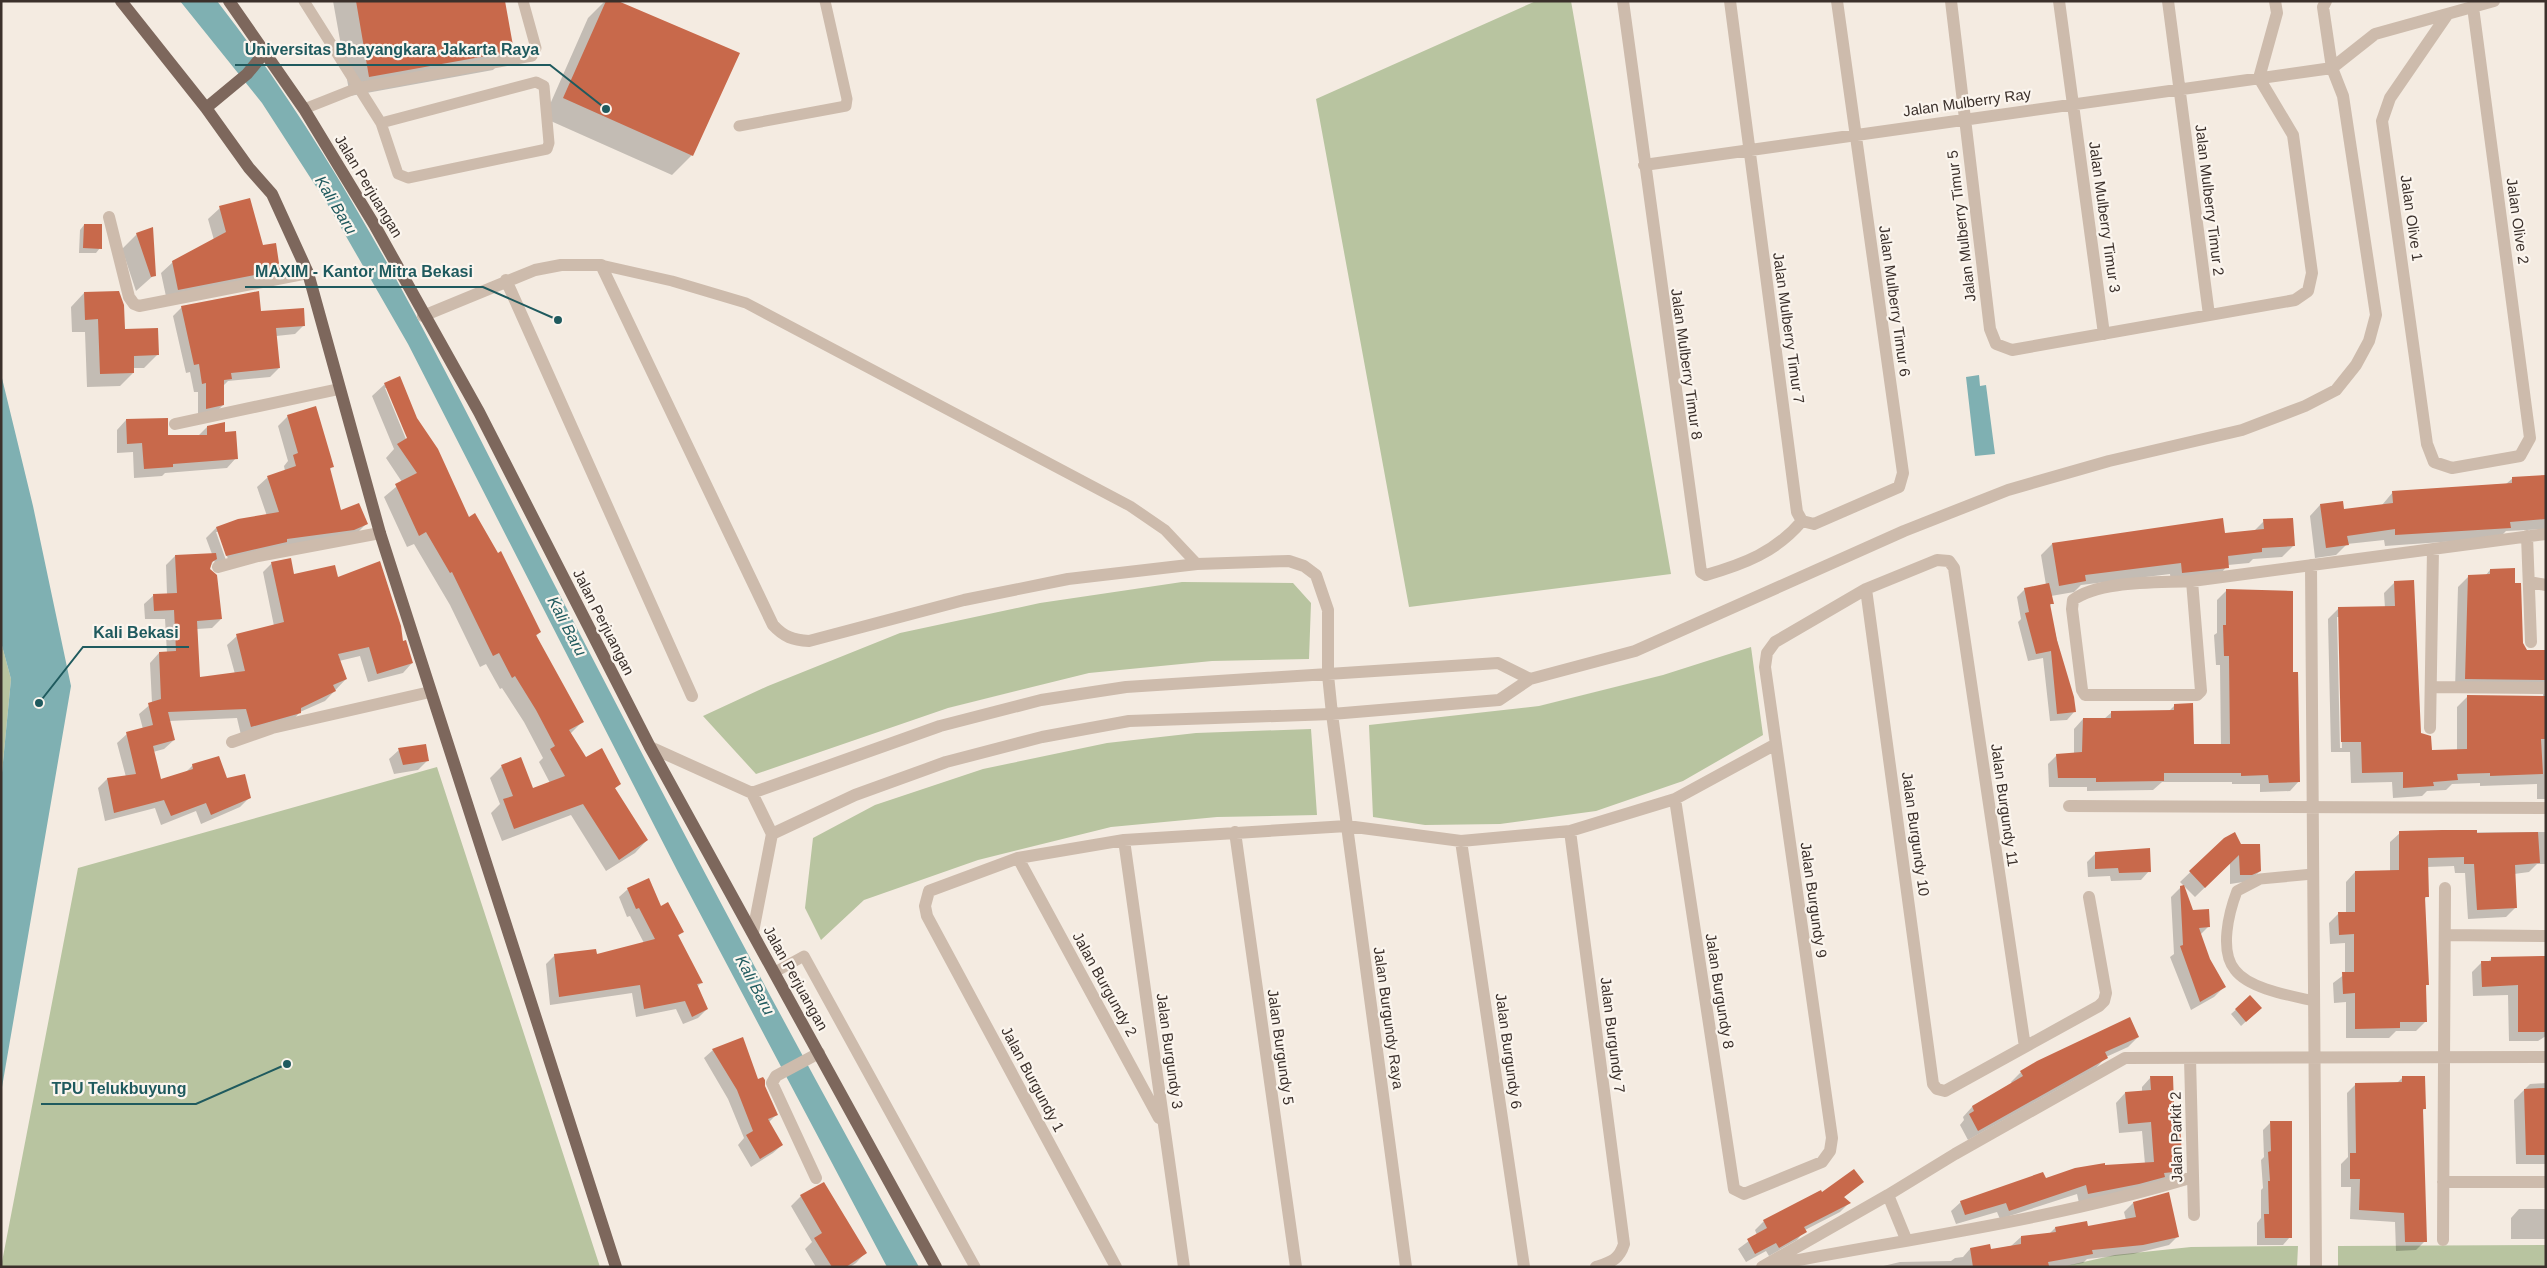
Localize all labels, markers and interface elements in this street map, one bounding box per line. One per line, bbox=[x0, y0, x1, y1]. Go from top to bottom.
callout: Universitas Bhayangkara Jakarta Raya bbox=[235, 34, 550, 65]
text: Universitas Bhayangkara Jakarta Raya bbox=[245, 41, 539, 58]
street label: Jalan Mulberry Ray bbox=[1902, 85, 2033, 119]
street label: Jalan Mulberry Timur 2 bbox=[2192, 123, 2228, 277]
street label: Jalan Perjuangan bbox=[332, 132, 406, 240]
street label: Jalan Mulberry Timur 3 bbox=[2086, 140, 2124, 294]
street label: Jalan Mulberry Timur 5 bbox=[1943, 149, 1979, 303]
water label: Kali Baru bbox=[312, 173, 360, 237]
street label: Jalan Olive 1 bbox=[2398, 174, 2426, 262]
street label: Jalan Olive 2 bbox=[2504, 177, 2532, 265]
street label: Jalan Mulberry Timur 6 bbox=[1876, 224, 1914, 378]
street label: Jalan Mulberry Timur 7 bbox=[1770, 251, 1808, 405]
callout: MAXIM - Kantor Mitra Bekasi bbox=[245, 256, 483, 287]
text: MAXIM - Kantor Mitra Bekasi bbox=[255, 263, 473, 280]
street label: Jalan Mulberry Timur 8 bbox=[1668, 287, 1706, 441]
street label: Jalan Perjuangan bbox=[570, 566, 638, 678]
water label: Kali Baru bbox=[544, 593, 590, 659]
callout: Kali Bekasi bbox=[83, 616, 189, 647]
text: Kali Bekasi bbox=[93, 624, 179, 641]
street label: Jalan Burgundy 11 bbox=[1988, 742, 2022, 868]
street label: Jalan Burgundy 10 bbox=[1899, 771, 1933, 897]
street label: Jalan Burgundy 9 bbox=[1797, 841, 1831, 959]
street label: Jalan Perjuangan bbox=[760, 923, 832, 1033]
street label: Jalan Burgundy 2 bbox=[1069, 929, 1141, 1039]
street label: Jalan Burgundy 8 bbox=[1702, 932, 1738, 1050]
street label: Jalan Burgundy Raya bbox=[1371, 946, 1407, 1091]
water label: Kali Baru bbox=[732, 952, 778, 1018]
street label: Jalan Burgundy 7 bbox=[1597, 976, 1629, 1094]
street label: Jalan Burgundy 5 bbox=[1264, 988, 1298, 1106]
street label: Jalan Burgundy 3 bbox=[1153, 992, 1187, 1110]
street label: Jalan Burgundy 6 bbox=[1492, 992, 1526, 1110]
street label: Jalan Burgundy 1 bbox=[998, 1023, 1068, 1135]
callout: TPU Telukbuyung bbox=[41, 1073, 196, 1104]
text: TPU Telukbuyung bbox=[52, 1080, 186, 1097]
street label: Jalan Parkit 2 bbox=[2167, 1091, 2185, 1183]

